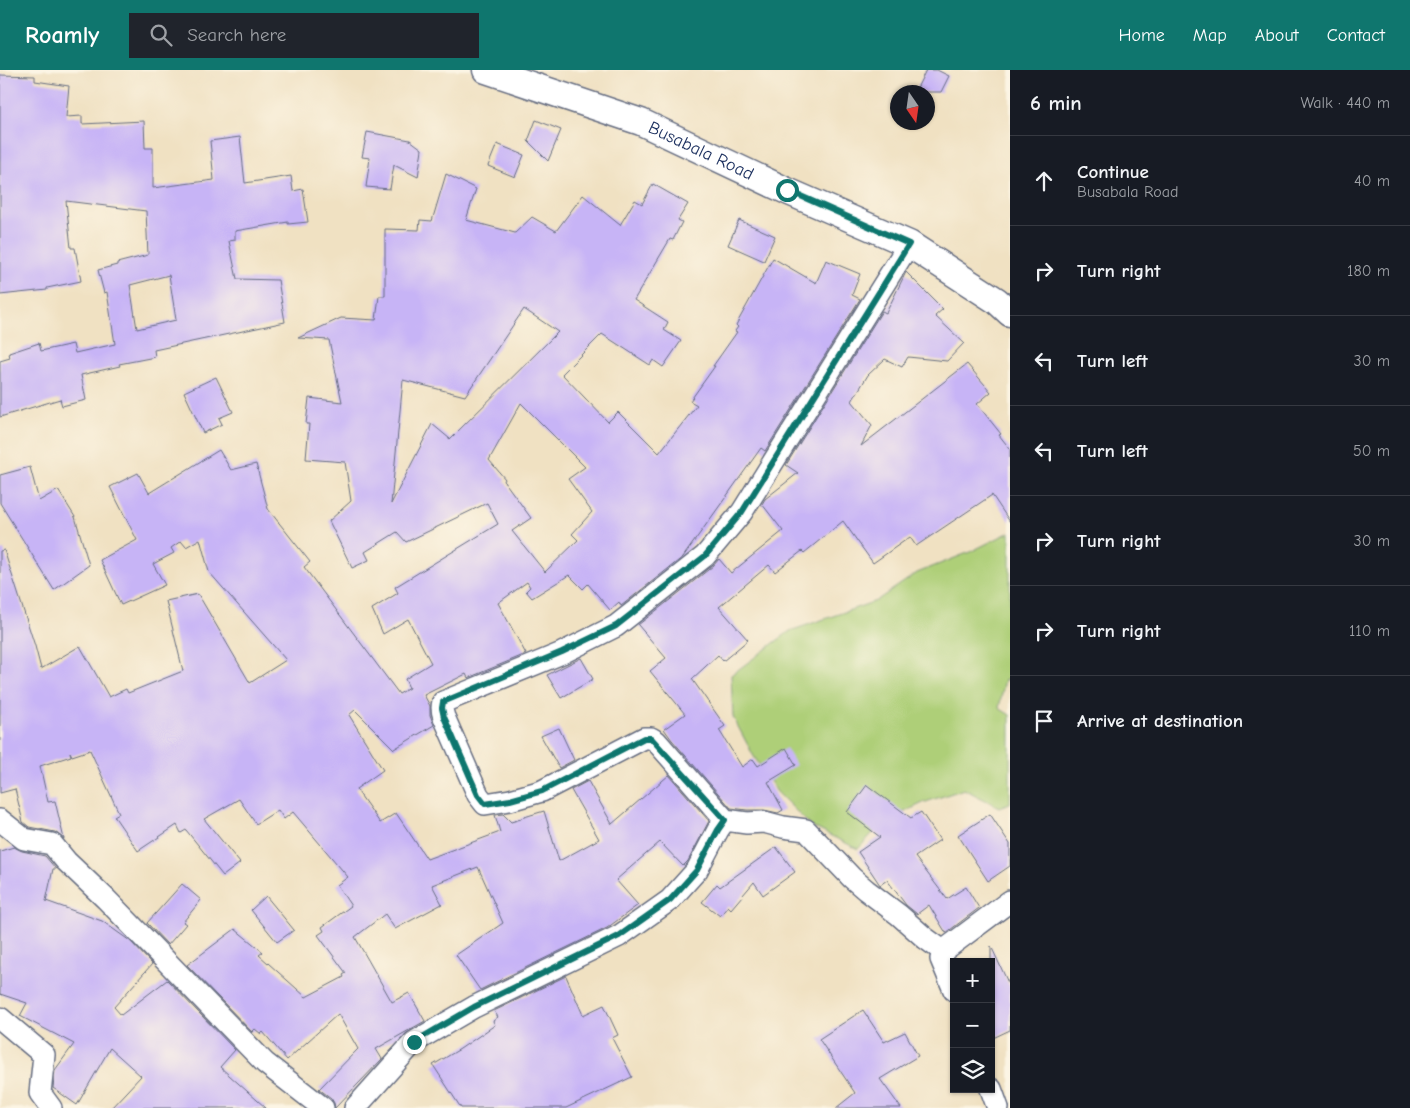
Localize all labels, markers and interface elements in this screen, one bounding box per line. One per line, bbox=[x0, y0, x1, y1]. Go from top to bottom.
search box bbox=[129, 13, 479, 58]
text: Roamly bbox=[25, 21, 99, 49]
icon: search bbox=[147, 21, 175, 49]
text: Search here bbox=[187, 24, 286, 46]
text: Home bbox=[1118, 25, 1165, 46]
text: Map bbox=[1193, 25, 1227, 46]
text: About bbox=[1255, 25, 1299, 46]
text: Contact bbox=[1327, 25, 1385, 46]
north arrow bbox=[890, 85, 935, 130]
text: 6 min bbox=[1030, 91, 1082, 115]
text: Walk · 440 m bbox=[1300, 94, 1390, 112]
street label: Busabala Road bbox=[645, 117, 757, 184]
text: Continue bbox=[1077, 161, 1149, 183]
icon: ahead bbox=[1030, 167, 1058, 195]
text: 40 m bbox=[1354, 172, 1390, 190]
route start bbox=[776, 179, 799, 202]
text: Busabala Road bbox=[1077, 183, 1178, 201]
icon: right bbox=[1030, 257, 1058, 285]
text: Turn right bbox=[1077, 260, 1161, 282]
text: 180 m bbox=[1347, 262, 1390, 280]
icon: left bbox=[1030, 347, 1058, 375]
text: Turn left bbox=[1077, 350, 1148, 372]
text: 30 m bbox=[1354, 352, 1390, 370]
icon: left bbox=[1030, 437, 1058, 465]
text: Turn left bbox=[1077, 440, 1148, 462]
text: 50 m bbox=[1353, 442, 1390, 460]
icon: right bbox=[1030, 527, 1058, 555]
text: Turn right bbox=[1077, 530, 1161, 552]
text: 30 m bbox=[1354, 532, 1390, 550]
icon: right bbox=[1030, 617, 1058, 645]
text: Turn right bbox=[1077, 620, 1161, 642]
text: 110 m bbox=[1349, 622, 1390, 640]
icon: arrive bbox=[1030, 707, 1058, 735]
text: Arrive at destination bbox=[1077, 710, 1243, 732]
map controls bbox=[950, 958, 995, 1093]
button: + bbox=[950, 958, 995, 1003]
button: − bbox=[950, 1003, 995, 1048]
route end bbox=[403, 1031, 426, 1054]
button: layers bbox=[950, 1048, 995, 1093]

